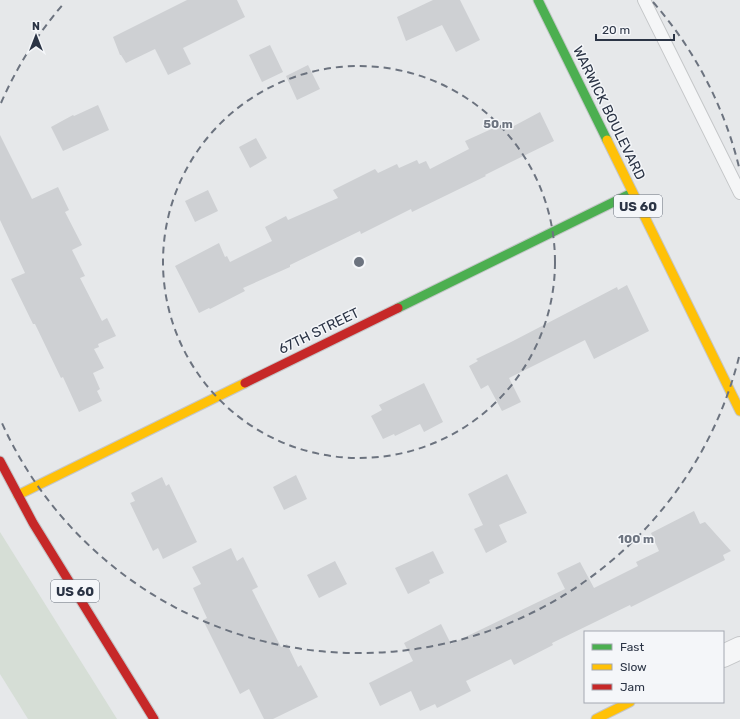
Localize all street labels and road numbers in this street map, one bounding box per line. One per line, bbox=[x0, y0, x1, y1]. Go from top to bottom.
street label: WARWICK BOULEVARD bbox=[569, 43, 649, 183]
road number: US 60 bbox=[614, 195, 662, 217]
street label: 67TH STREET bbox=[276, 304, 362, 358]
road number: US 60 bbox=[51, 580, 99, 602]

